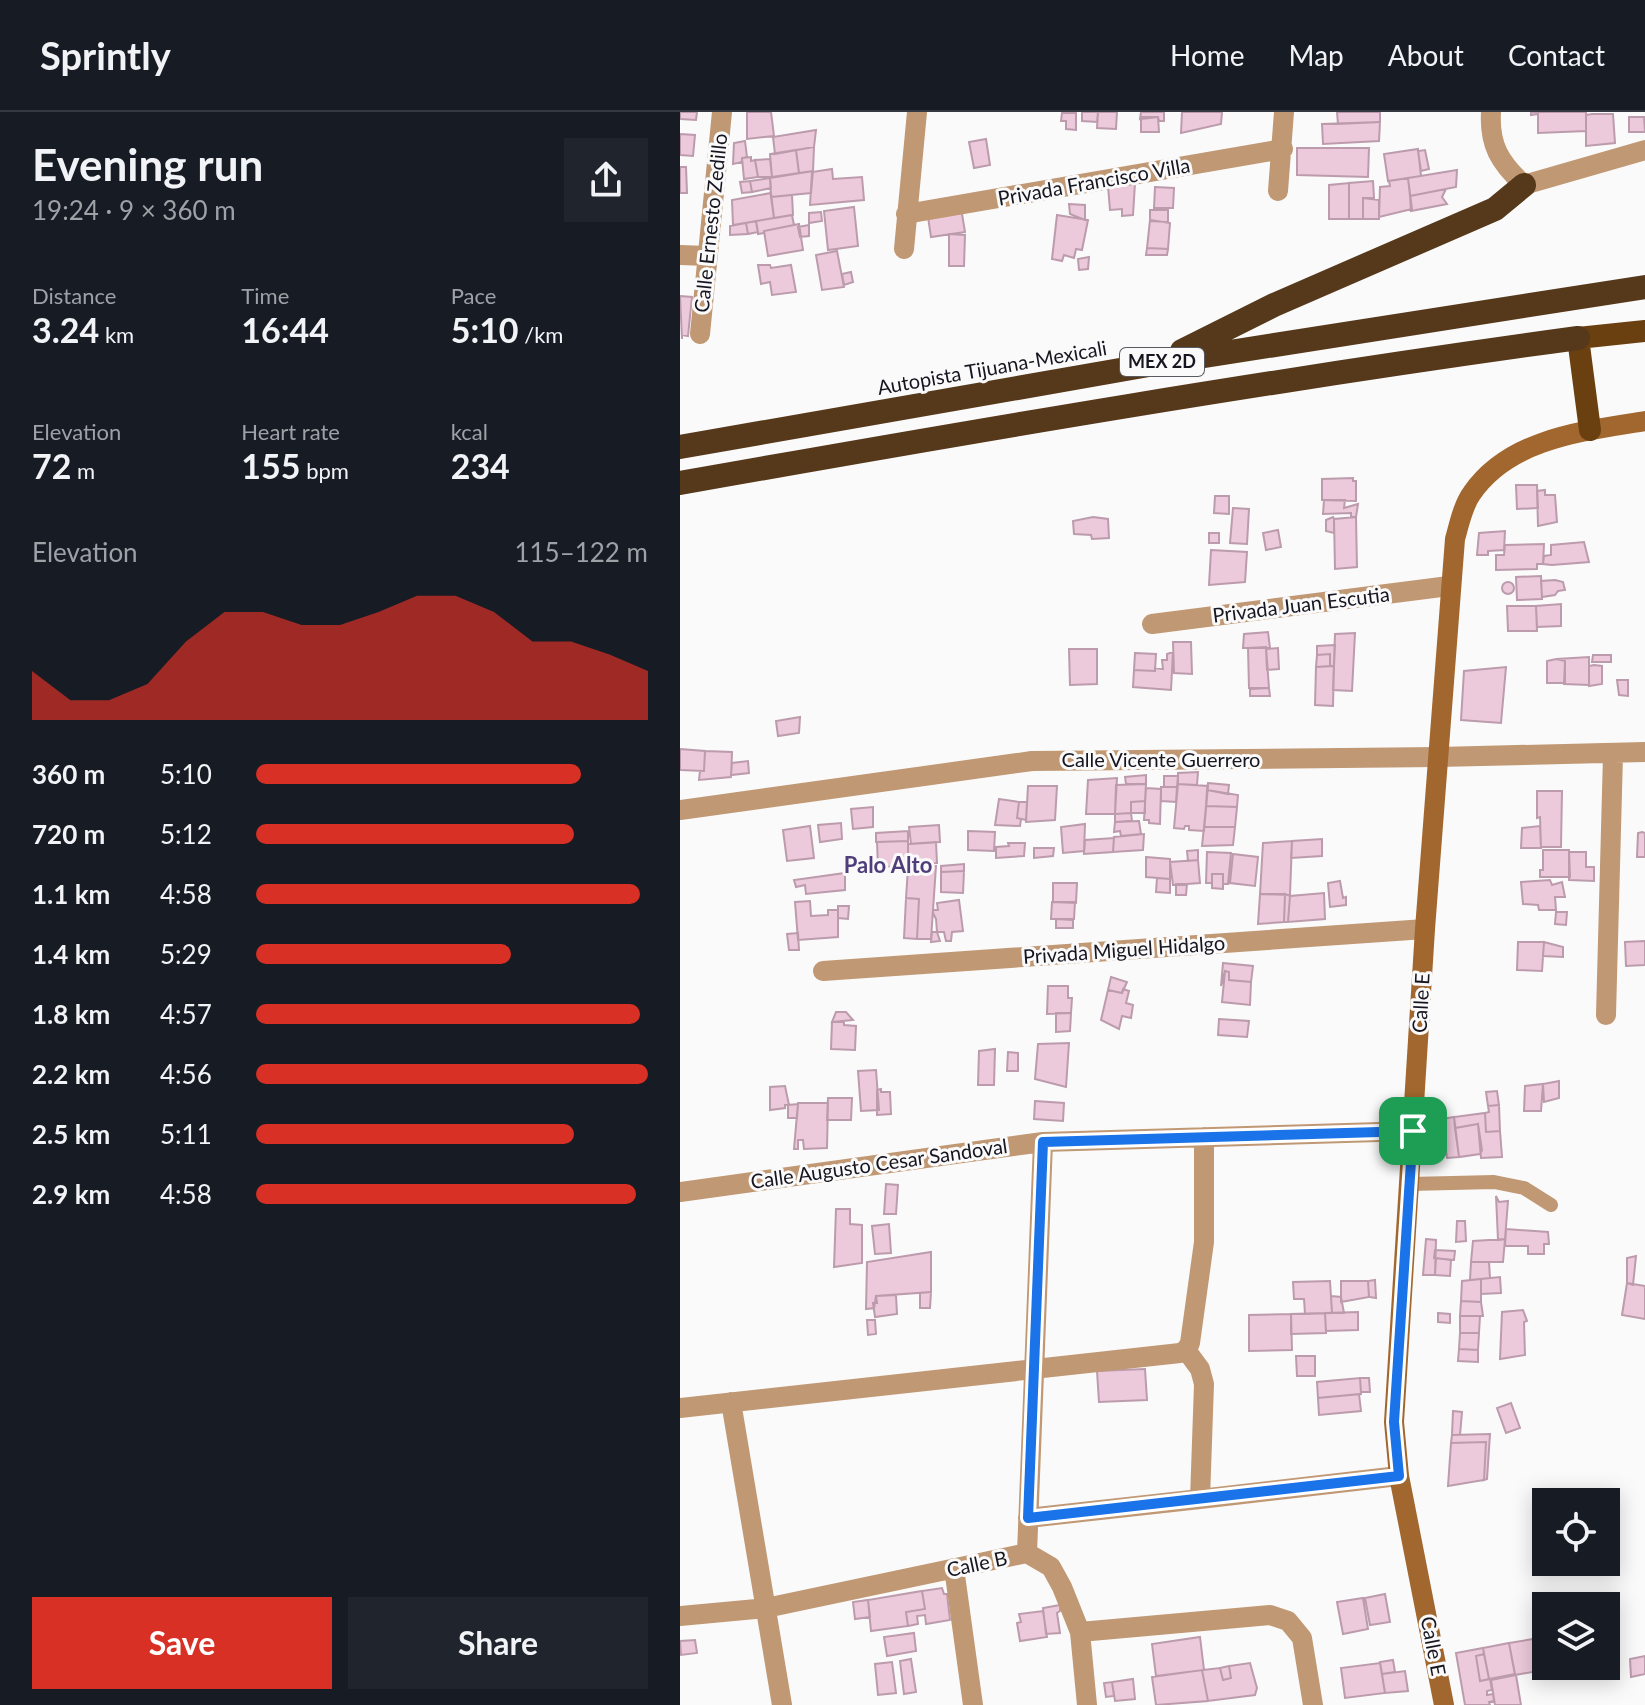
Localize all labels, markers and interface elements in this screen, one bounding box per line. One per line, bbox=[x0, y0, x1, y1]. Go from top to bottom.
text: Sprintly bbox=[40, 32, 171, 78]
text: Home bbox=[1170, 38, 1245, 72]
text: Map bbox=[1289, 38, 1344, 72]
text: About bbox=[1388, 38, 1464, 72]
text: Contact bbox=[1508, 38, 1605, 72]
street label: Calle Ernesto Zedillo bbox=[689, 132, 731, 314]
text: Evening run bbox=[32, 138, 263, 190]
button: share bbox=[564, 138, 648, 222]
street label: Privada Francisco Villa bbox=[996, 152, 1192, 210]
text: 19:24 · 9 × 360 m bbox=[32, 194, 236, 226]
text: Distance bbox=[32, 282, 116, 309]
text: Time bbox=[241, 282, 289, 309]
text: Pace bbox=[451, 282, 496, 309]
text: 3.24 bbox=[32, 309, 99, 350]
text: 16:44 bbox=[241, 309, 329, 350]
text: 5:10 bbox=[451, 309, 519, 350]
text: km bbox=[99, 321, 134, 348]
text: /km bbox=[519, 321, 563, 348]
street label: Autopista Tijuana-Mexicali bbox=[875, 335, 1108, 399]
road number: MEX 2D bbox=[1120, 348, 1204, 376]
text: Elevation bbox=[32, 418, 121, 445]
text: Heart rate bbox=[241, 418, 340, 445]
text: kcal bbox=[451, 418, 488, 445]
text: 72 bbox=[32, 445, 71, 486]
text: 155 bbox=[241, 445, 301, 486]
text: 234 bbox=[451, 445, 510, 486]
text: m bbox=[71, 457, 95, 484]
text: bpm bbox=[301, 457, 349, 484]
text: Elevation bbox=[32, 536, 138, 568]
text: 115–122 m bbox=[514, 536, 648, 568]
street label: Privada Juan Escutia bbox=[1211, 581, 1391, 627]
street label: Calle Vicente Guerrero bbox=[1062, 747, 1260, 771]
text: 360 m bbox=[32, 758, 105, 790]
text: 5:10 bbox=[160, 758, 212, 790]
text: 720 m bbox=[32, 818, 105, 850]
text: 5:12 bbox=[160, 818, 212, 850]
district label: Palo Alto bbox=[844, 851, 932, 878]
text: 1.1 km bbox=[32, 878, 110, 910]
text: 4:58 bbox=[160, 878, 212, 910]
street label: Privada Miguel Hidalgo bbox=[1022, 930, 1226, 968]
text: 1.4 km bbox=[32, 938, 110, 970]
text: 5:29 bbox=[160, 938, 212, 970]
street label: Calle E bbox=[1406, 972, 1434, 1034]
text: 1.8 km bbox=[32, 998, 110, 1030]
text: 4:57 bbox=[160, 998, 212, 1030]
text: 2.2 km bbox=[32, 1058, 110, 1090]
text: 4:56 bbox=[160, 1058, 212, 1090]
pin bbox=[1379, 1097, 1447, 1165]
icon: arrive bbox=[1391, 1109, 1435, 1153]
text: 2.5 km bbox=[32, 1118, 110, 1150]
text: 5:11 bbox=[160, 1118, 212, 1150]
street label: Calle Augusto Cesar Sandoval bbox=[749, 1133, 1009, 1193]
text: 2.9 km bbox=[32, 1178, 110, 1210]
text: 4:58 bbox=[160, 1178, 212, 1210]
map controls bbox=[1532, 1488, 1620, 1680]
button: locate bbox=[1532, 1488, 1620, 1576]
street label: Calle B bbox=[944, 1545, 1009, 1581]
button: layers bbox=[1532, 1592, 1620, 1680]
button: Save bbox=[32, 1597, 332, 1689]
button: Share bbox=[348, 1597, 648, 1689]
street label: Calle E bbox=[1416, 1614, 1451, 1678]

